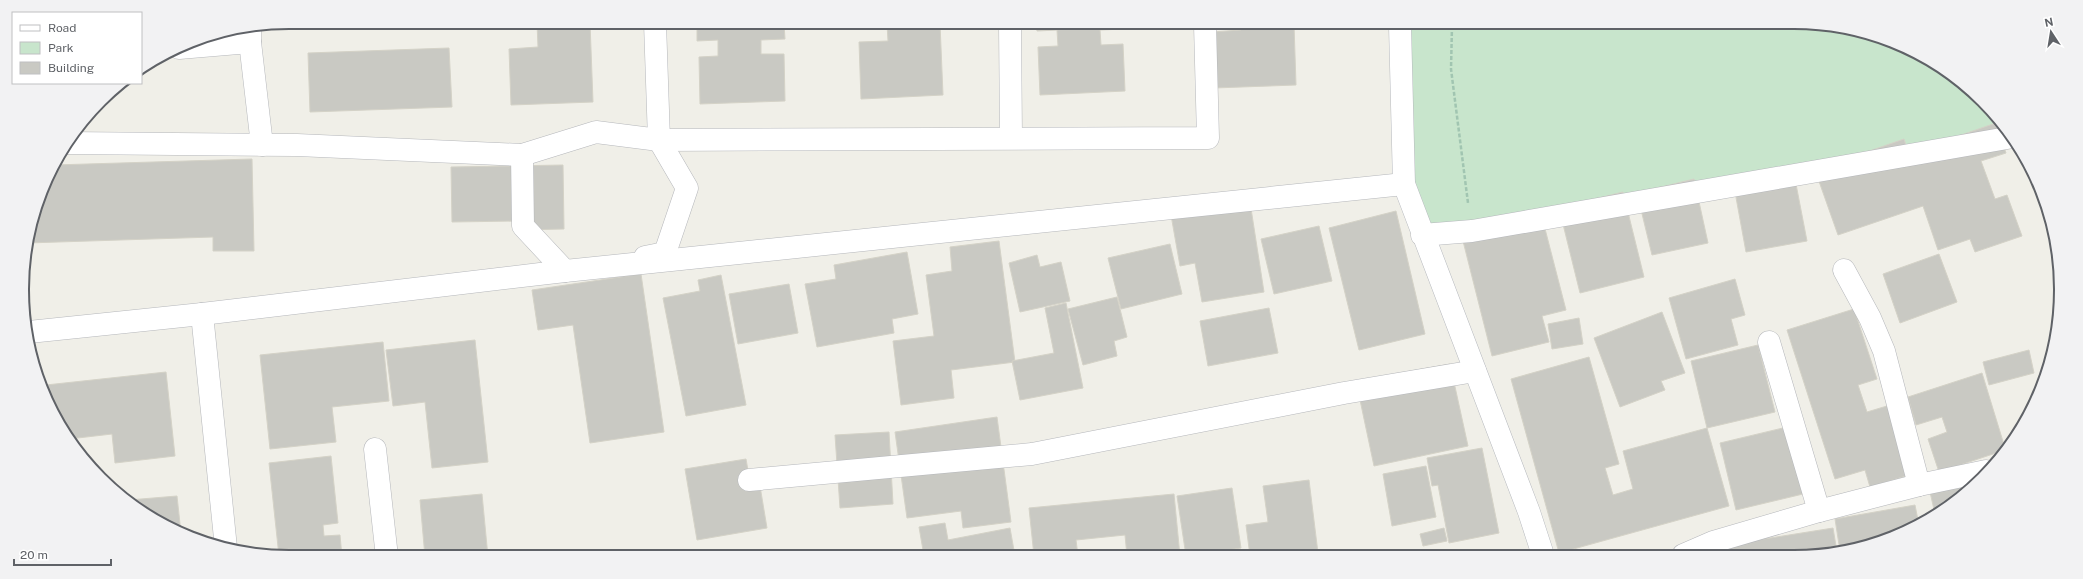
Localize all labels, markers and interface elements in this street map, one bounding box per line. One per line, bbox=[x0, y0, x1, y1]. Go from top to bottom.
legend bbox=[12, 12, 142, 84]
north arrow bbox=[2031, 12, 2071, 52]
text: N bbox=[2043, 15, 2054, 29]
text: Road bbox=[48, 21, 76, 35]
text: Park bbox=[48, 41, 74, 55]
text: Building bbox=[48, 61, 94, 75]
scale bar bbox=[14, 541, 111, 567]
text: 20 m bbox=[20, 548, 48, 562]

